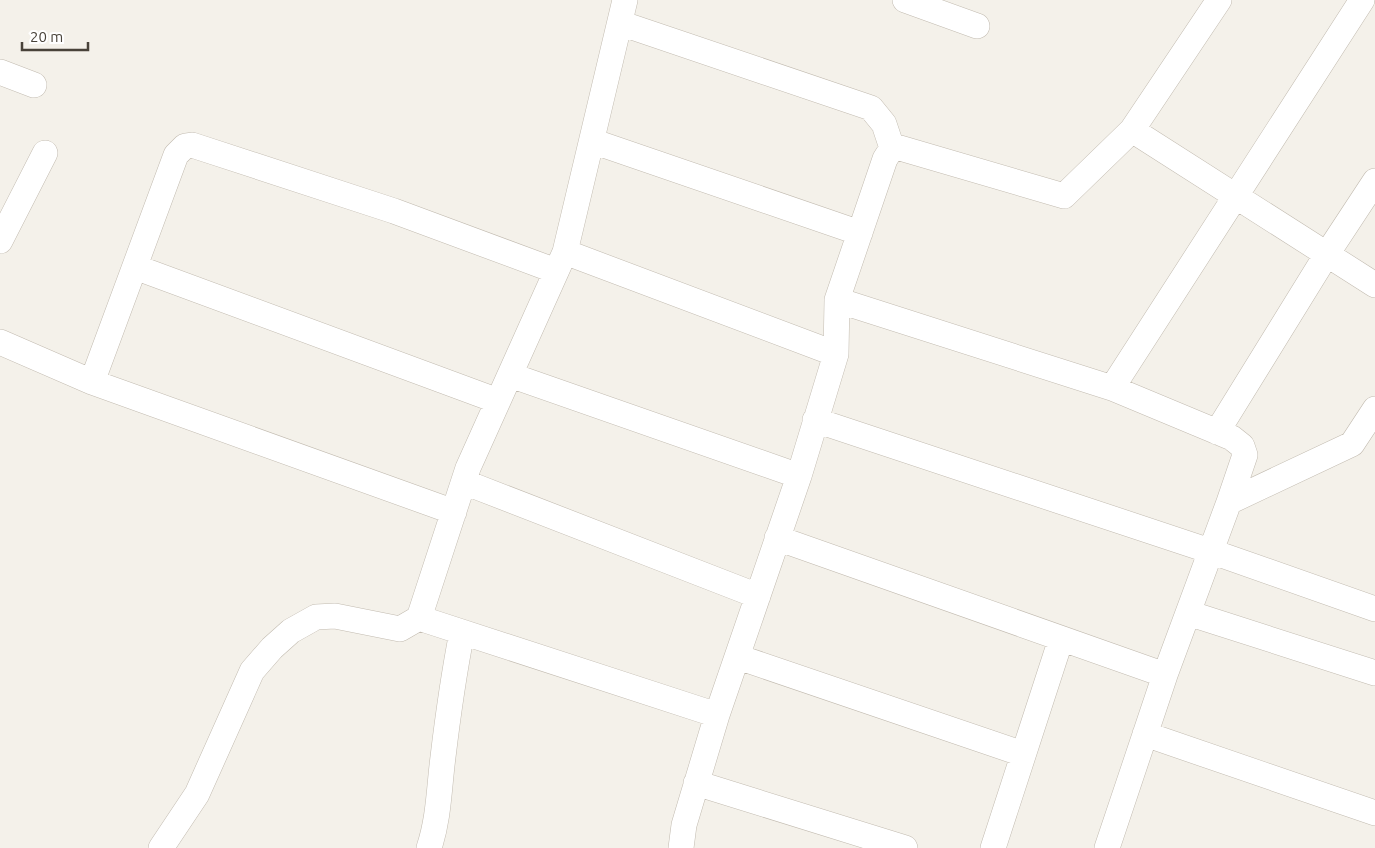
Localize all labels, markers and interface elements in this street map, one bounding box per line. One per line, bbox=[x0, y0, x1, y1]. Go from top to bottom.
scale bar bbox=[22, 20, 89, 52]
text: 20 m bbox=[30, 28, 63, 45]

